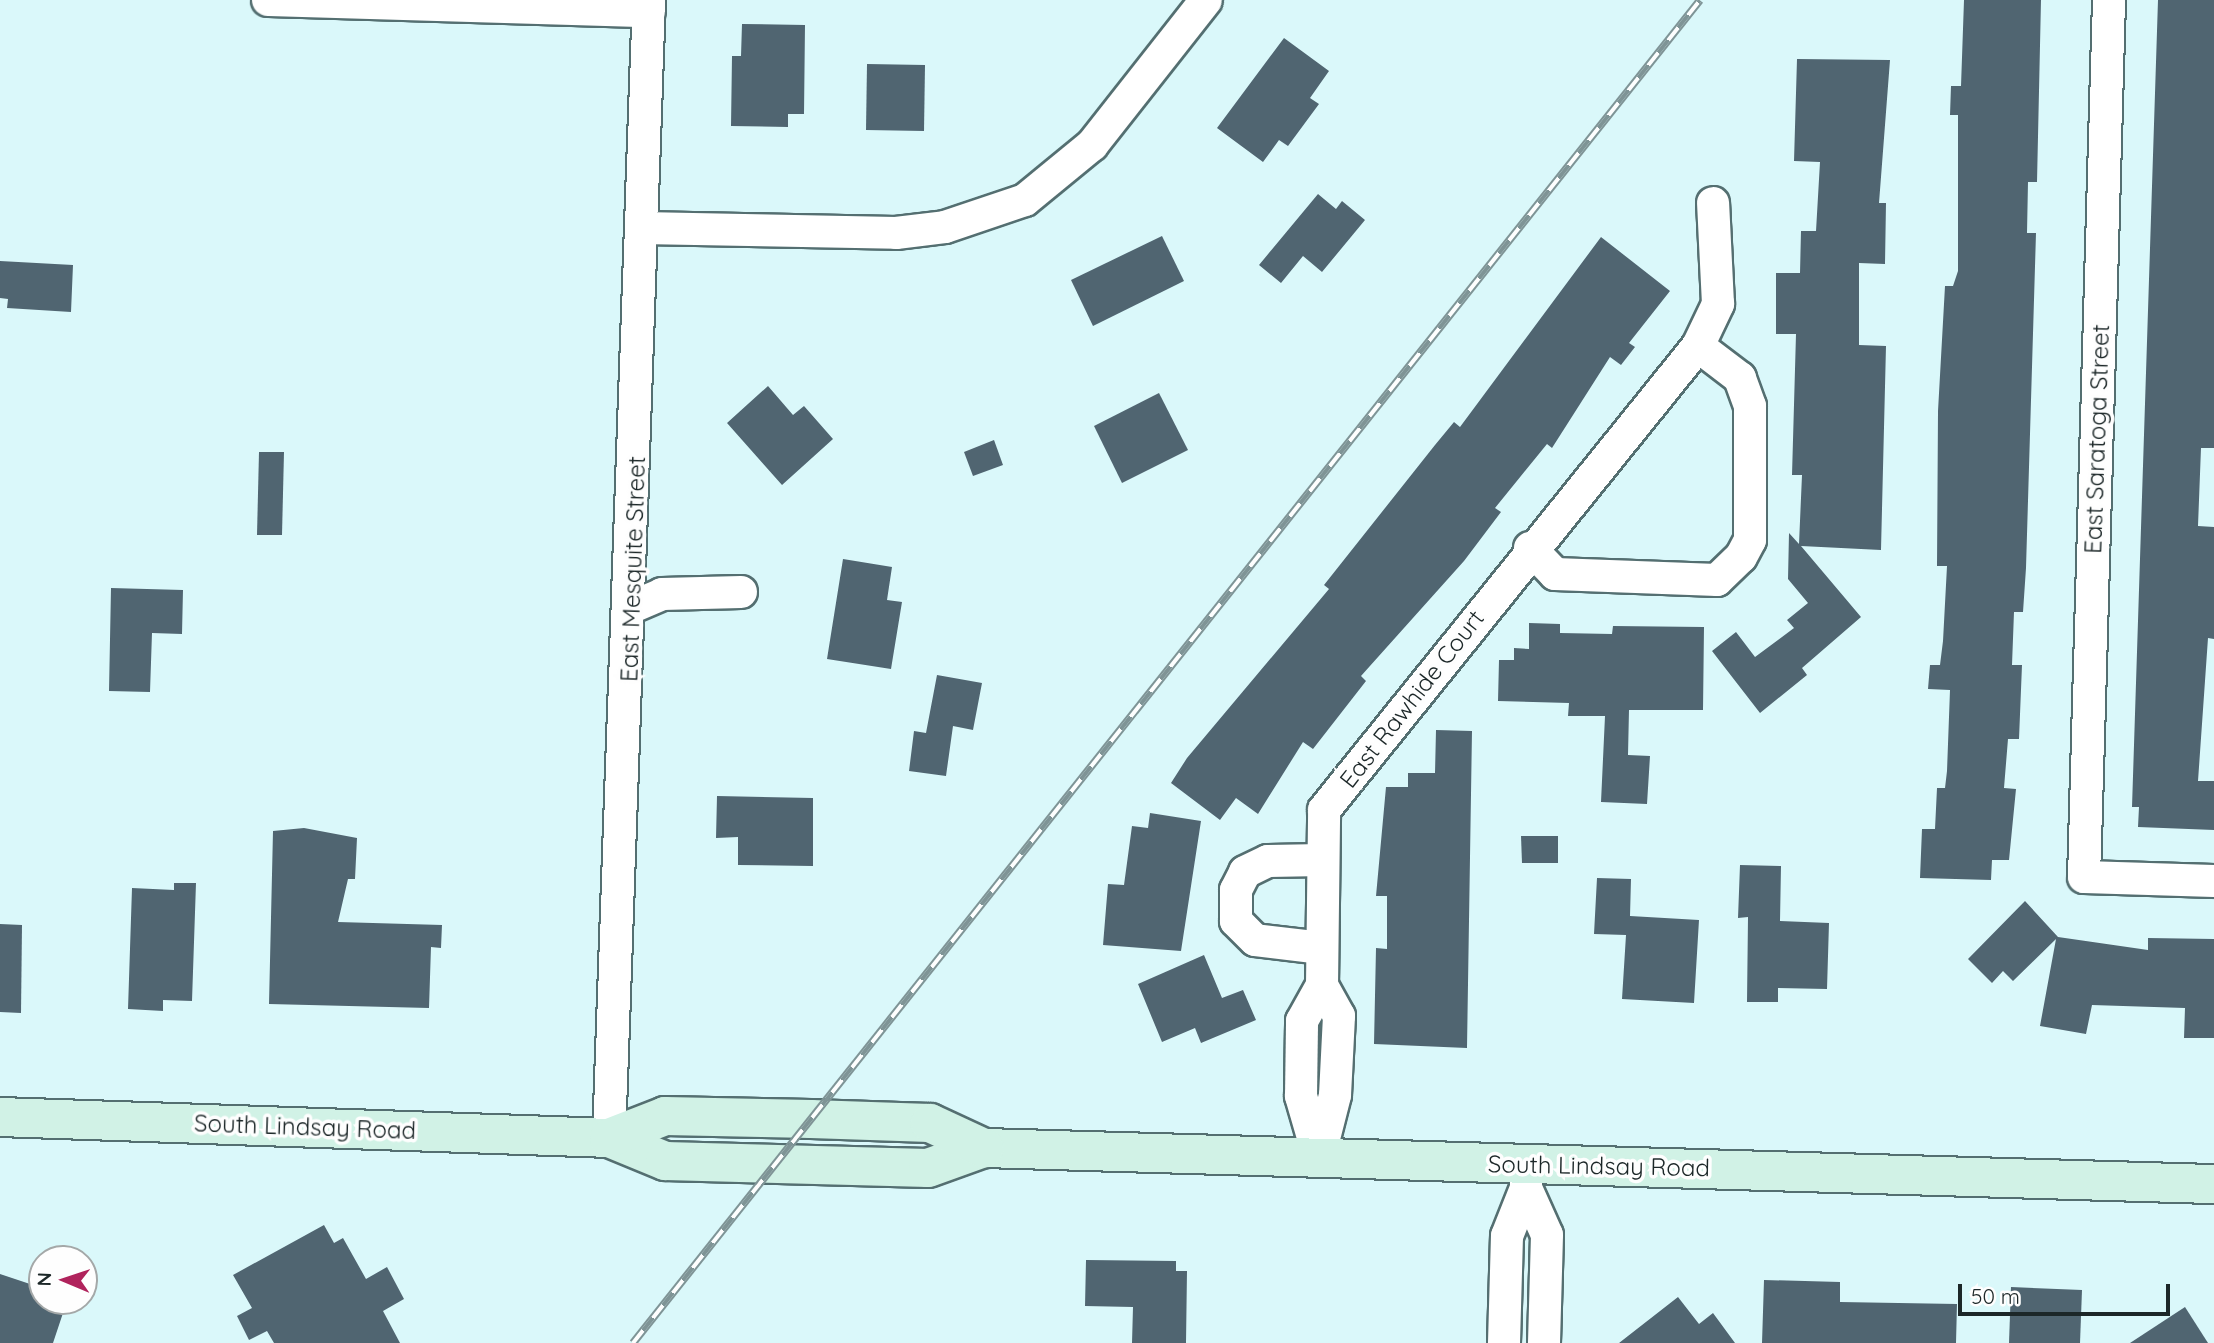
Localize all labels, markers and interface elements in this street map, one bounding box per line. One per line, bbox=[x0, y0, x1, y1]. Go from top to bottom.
street label: East Saratoga Street bbox=[2079, 324, 2115, 554]
street label: East Mesquite Street bbox=[615, 456, 651, 682]
street label: East Rawhide Court bbox=[1334, 604, 1490, 794]
street label: South Lindsay Road bbox=[194, 1109, 416, 1145]
street label: South Lindsay Road bbox=[1488, 1150, 1710, 1182]
north arrow bbox=[28, 1245, 98, 1315]
scale bar bbox=[1962, 1270, 2174, 1314]
text: N bbox=[32, 1272, 56, 1287]
text: 50 m bbox=[1971, 1283, 2020, 1309]

